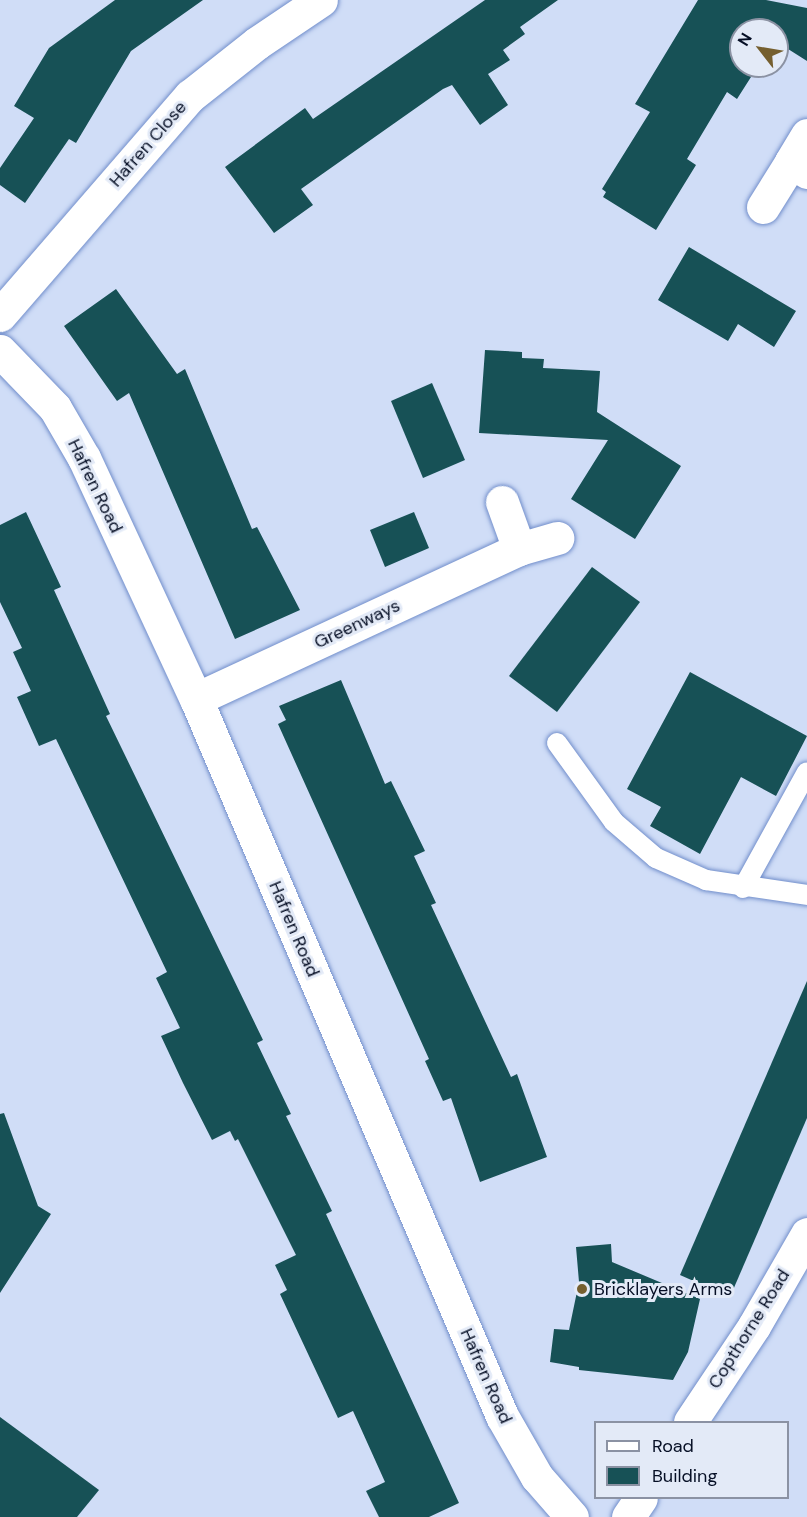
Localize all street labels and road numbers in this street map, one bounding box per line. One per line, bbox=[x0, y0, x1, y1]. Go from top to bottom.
street label: Hafren Close bbox=[105, 97, 191, 191]
street label: Hafren Road bbox=[63, 436, 127, 536]
street label: Greenways bbox=[311, 595, 403, 653]
street label: Hafren Road bbox=[264, 878, 324, 980]
street label: Copthorne Road bbox=[704, 1265, 794, 1393]
street label: Hafren Road bbox=[455, 1325, 517, 1427]

